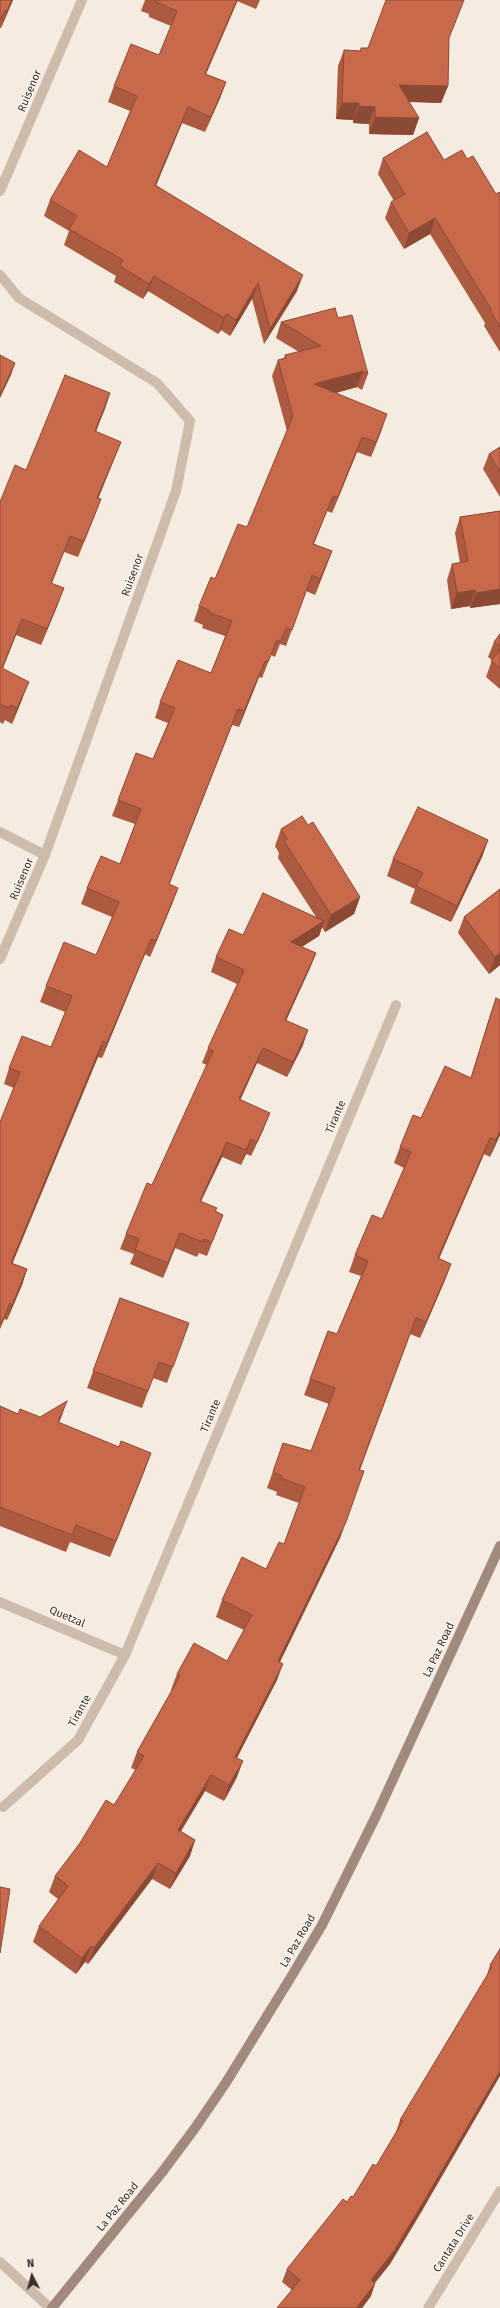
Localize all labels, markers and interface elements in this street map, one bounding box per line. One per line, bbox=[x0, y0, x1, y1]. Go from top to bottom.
street label: Ruisenor bbox=[15, 68, 45, 114]
street label: Ruisenor bbox=[119, 552, 147, 598]
street label: Ruisenor bbox=[7, 856, 37, 902]
street label: Tirante bbox=[323, 1098, 349, 1136]
street label: Tirante bbox=[198, 1397, 224, 1435]
street label: Quetzal bbox=[47, 1604, 87, 1630]
street label: La Paz Road bbox=[421, 1620, 457, 1680]
street label: Tirante bbox=[66, 1693, 94, 1729]
street label: La Paz Road bbox=[278, 1912, 318, 1970]
street label: La Paz Road bbox=[94, 2180, 142, 2234]
street label: Cantata Drive bbox=[431, 2211, 477, 2275]
north arrow bbox=[12, 2256, 52, 2296]
text: N bbox=[26, 2257, 35, 2270]

